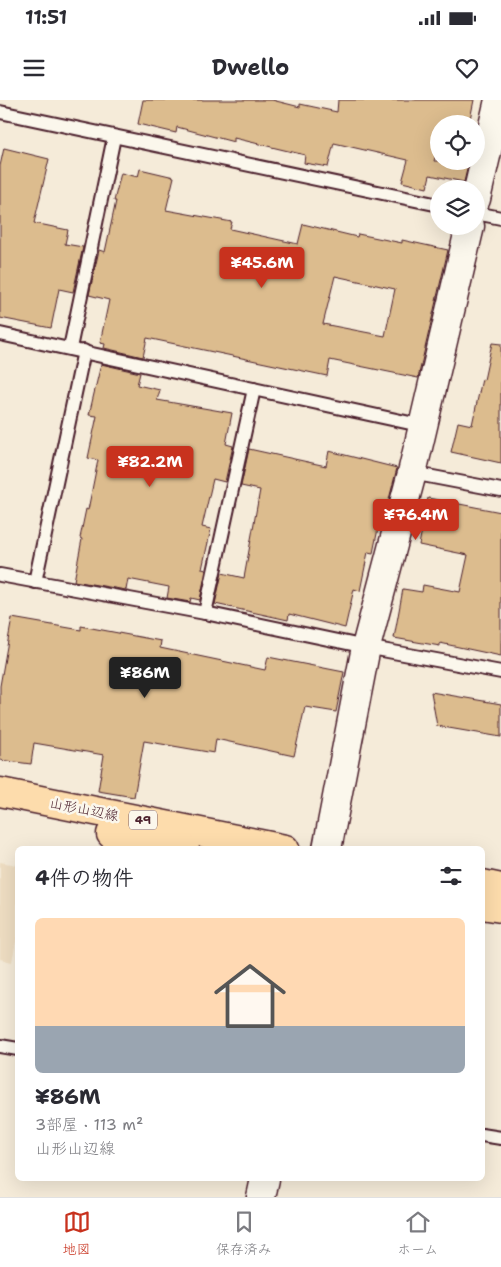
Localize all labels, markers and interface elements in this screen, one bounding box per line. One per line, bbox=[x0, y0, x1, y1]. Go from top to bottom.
text: 11:51 bbox=[25, 5, 67, 30]
text: Dwello bbox=[212, 53, 289, 82]
icon: menu bbox=[20, 54, 48, 82]
icon: heart bbox=[453, 54, 481, 82]
map controls bbox=[430, 115, 485, 235]
button: locate bbox=[430, 115, 485, 170]
button: layers bbox=[430, 180, 485, 235]
pin: ¥45.6M bbox=[221, 246, 303, 289]
text: ¥45.6M bbox=[230, 252, 294, 273]
pin: ¥82.2M bbox=[109, 446, 191, 488]
text: ¥82.2M bbox=[117, 451, 183, 472]
pin: ¥76.4M bbox=[375, 498, 457, 541]
text: ¥76.4M bbox=[384, 504, 448, 525]
pin: ¥86M bbox=[115, 656, 175, 699]
text: ¥86M bbox=[120, 662, 170, 683]
street label: 山形山辺線 bbox=[48, 793, 120, 825]
road number: 49 bbox=[129, 810, 157, 830]
icon: filters bbox=[437, 862, 465, 890]
text: 4件の物件 bbox=[35, 864, 134, 892]
icon: home bbox=[205, 951, 295, 1041]
text: ¥86M bbox=[35, 1083, 100, 1111]
text: 3部屋 · 113 m² bbox=[35, 1114, 143, 1135]
text: 山形山辺線 bbox=[35, 1138, 115, 1159]
tab: 地図 bbox=[63, 1208, 91, 1258]
tab: 保存済み bbox=[216, 1208, 272, 1258]
tab: ホーム bbox=[397, 1208, 438, 1258]

